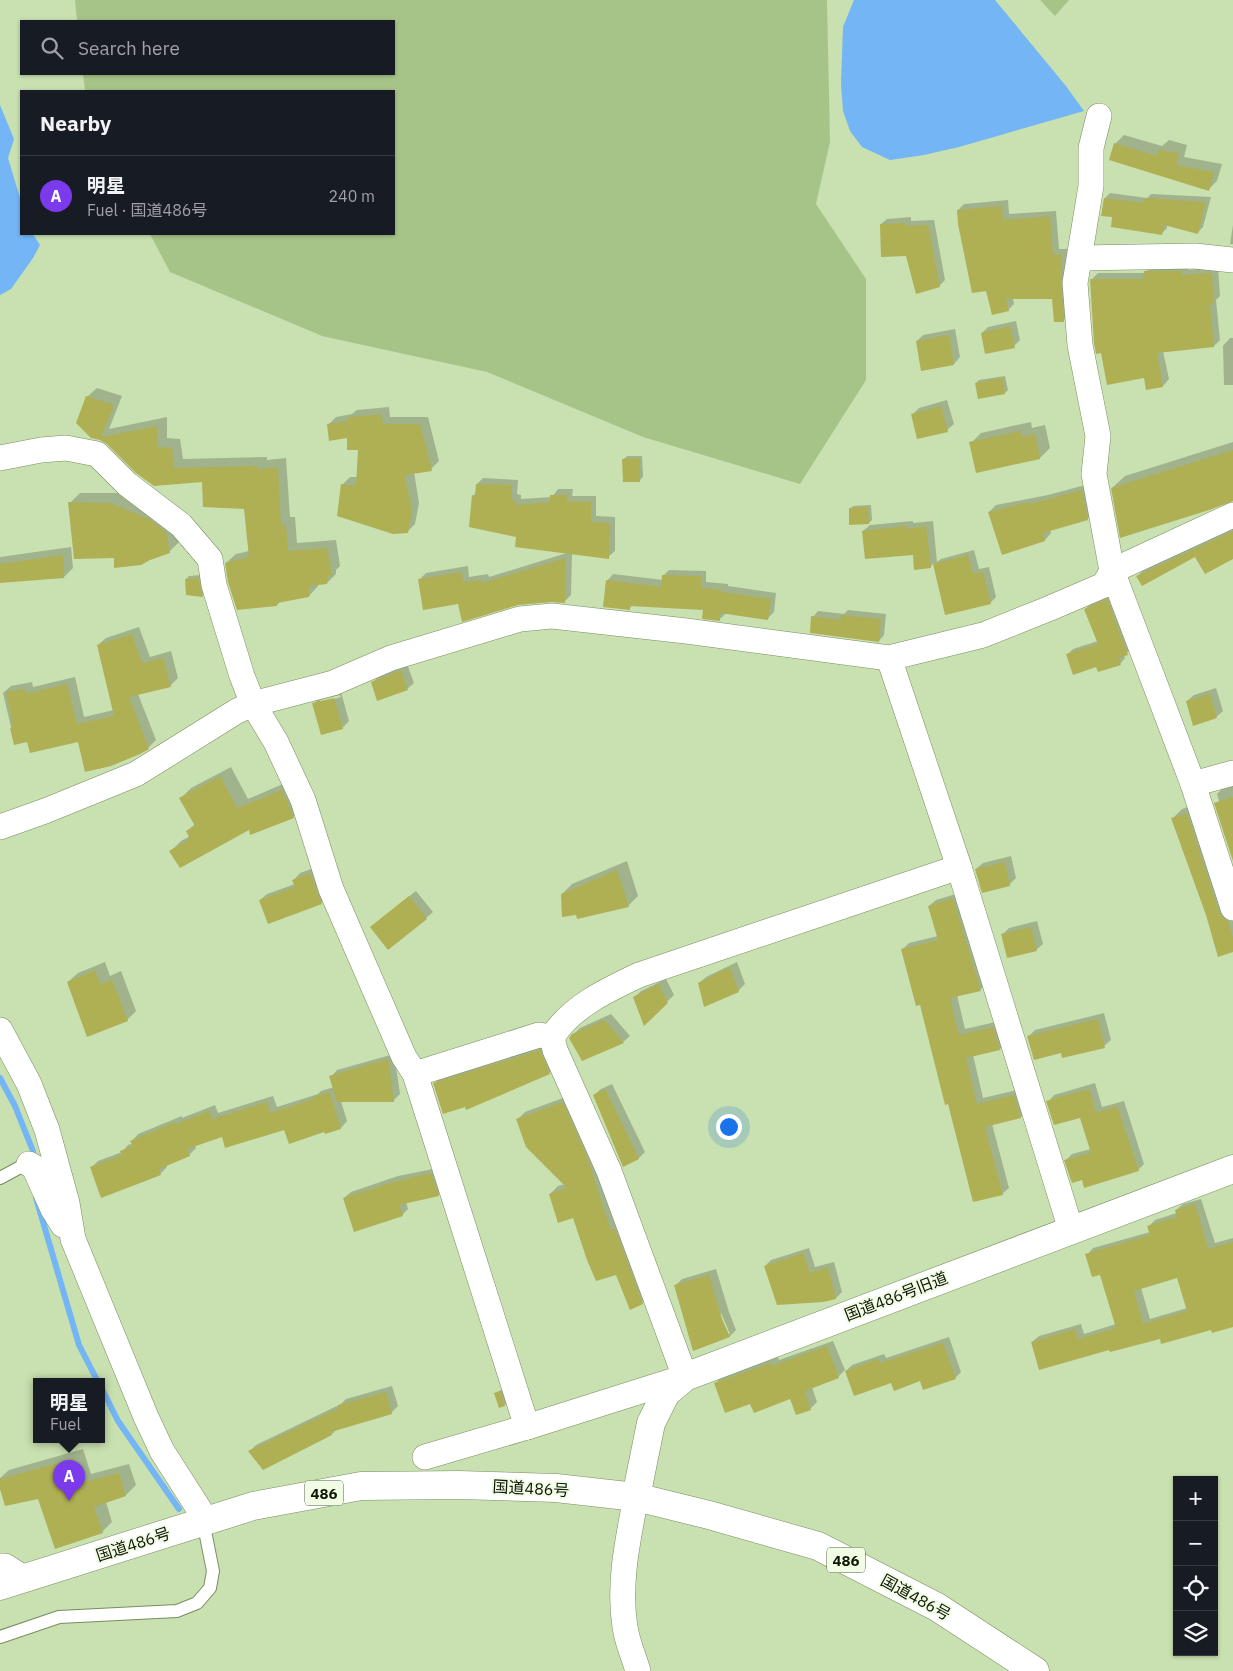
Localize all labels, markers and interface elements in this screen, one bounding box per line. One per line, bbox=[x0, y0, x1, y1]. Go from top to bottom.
search box bbox=[20, 20, 395, 75]
icon: search bbox=[38, 34, 66, 62]
text: Search here bbox=[78, 36, 180, 60]
text: Nearby bbox=[40, 109, 111, 137]
text: 明星 bbox=[87, 173, 125, 197]
text: A bbox=[51, 186, 61, 206]
text: 240 m bbox=[328, 186, 375, 206]
text: Fuel · 国道486号 bbox=[87, 200, 207, 220]
your location bbox=[716, 1114, 742, 1140]
street label: 国道486号旧道 bbox=[842, 1267, 950, 1325]
popup bbox=[33, 1378, 105, 1443]
text: 明星 bbox=[50, 1390, 88, 1414]
text: Fuel bbox=[50, 1414, 81, 1434]
pin: A bbox=[53, 1460, 85, 1501]
street label: 国道486号 bbox=[492, 1476, 570, 1500]
map controls bbox=[1173, 1476, 1218, 1656]
button: + bbox=[1173, 1476, 1218, 1521]
road number: 486 bbox=[305, 1480, 343, 1506]
button: − bbox=[1173, 1521, 1218, 1566]
street label: 国道486号 bbox=[93, 1523, 173, 1565]
road number: 486 bbox=[827, 1548, 865, 1572]
button: locate bbox=[1173, 1566, 1218, 1611]
street label: 国道486号 bbox=[878, 1570, 954, 1624]
button: layers bbox=[1173, 1611, 1218, 1656]

